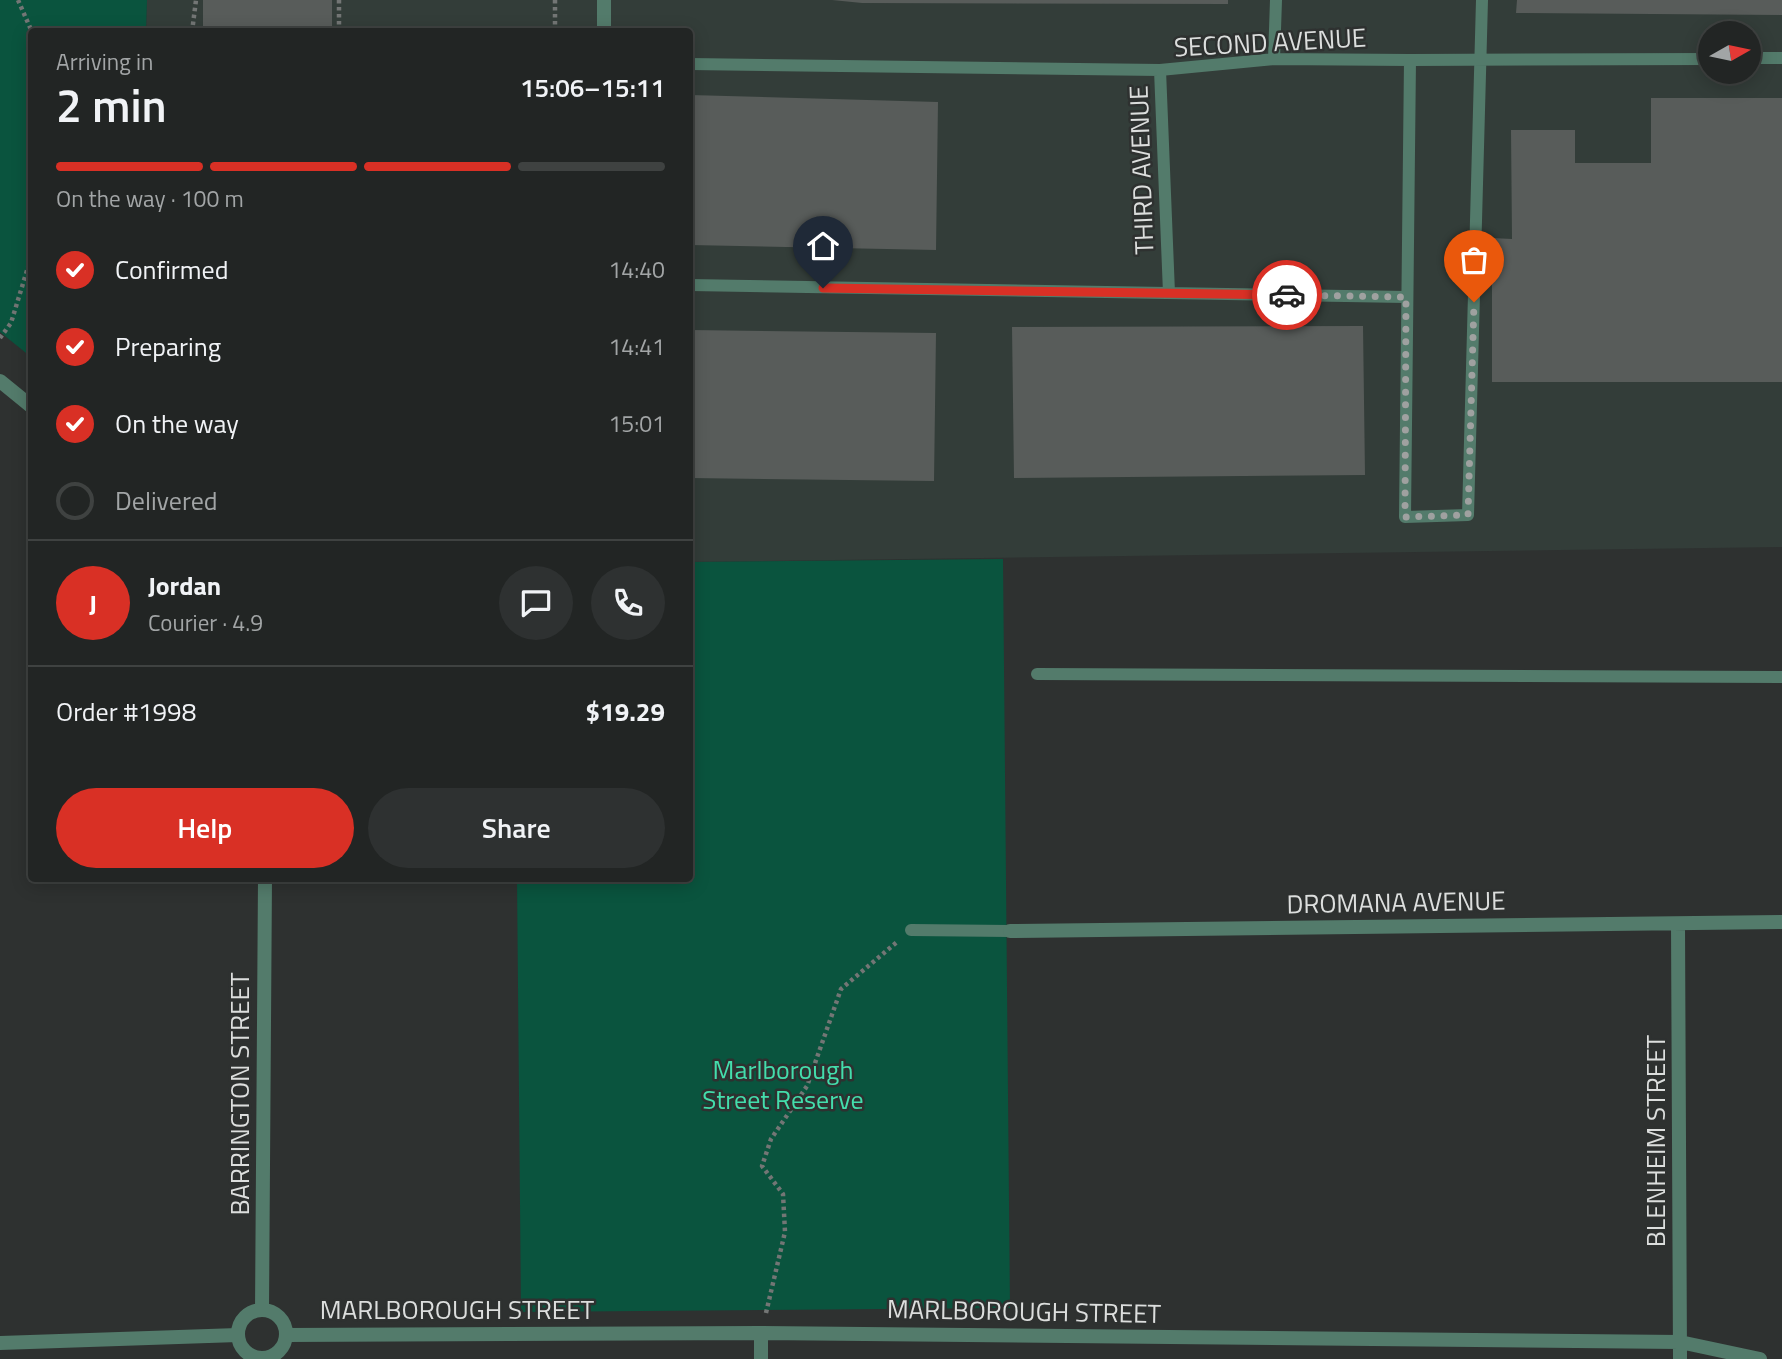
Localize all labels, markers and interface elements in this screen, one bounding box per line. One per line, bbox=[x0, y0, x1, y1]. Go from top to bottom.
street label: SECOND AVENUE bbox=[1173, 17, 1367, 67]
north arrow bbox=[1698, 21, 1760, 84]
map controls bbox=[1698, 21, 1761, 84]
text: Arriving in bbox=[56, 44, 153, 79]
text: 15:06–15:11 bbox=[520, 68, 665, 107]
text: 2 min bbox=[56, 70, 167, 140]
street label: THIRD AVENUE bbox=[1119, 85, 1163, 255]
text: On the way · 100 m bbox=[56, 181, 244, 216]
pin bbox=[793, 216, 853, 288]
icon: home bbox=[804, 227, 842, 265]
pin bbox=[1444, 230, 1504, 302]
icon: bag bbox=[1455, 241, 1493, 279]
text: Confirmed bbox=[115, 250, 229, 289]
icon: check bbox=[56, 251, 94, 289]
text: 14:40 bbox=[608, 252, 665, 287]
courier bbox=[1252, 260, 1322, 330]
icon: car bbox=[1268, 276, 1306, 314]
text: Preparing bbox=[115, 327, 221, 366]
icon: check bbox=[56, 328, 94, 366]
text: 14:41 bbox=[608, 329, 665, 364]
text: On the way bbox=[115, 404, 239, 443]
icon: check bbox=[56, 405, 94, 443]
text: 15:01 bbox=[608, 406, 665, 441]
text: Delivered bbox=[115, 481, 218, 520]
text: Jordan bbox=[148, 566, 221, 605]
button: chat bbox=[499, 566, 573, 640]
button: phone bbox=[591, 566, 665, 640]
text: J bbox=[89, 584, 97, 623]
text: Courier · 4.9 bbox=[148, 605, 263, 640]
text: Order #1998 bbox=[56, 692, 196, 731]
text: $19.29 bbox=[586, 692, 665, 731]
button: Help bbox=[56, 788, 354, 868]
button: Share bbox=[368, 788, 665, 868]
street label: DROMANA AVENUE bbox=[1286, 881, 1506, 923]
street label: BARRINGTON STREET bbox=[220, 972, 259, 1216]
street label: BLENHEIM STREET bbox=[1636, 1034, 1675, 1247]
park label: Marlborough Street Reserve bbox=[702, 1050, 864, 1119]
street label: MARLBOROUGH STREET bbox=[886, 1289, 1162, 1333]
street label: MARLBOROUGH STREET bbox=[320, 1290, 595, 1329]

